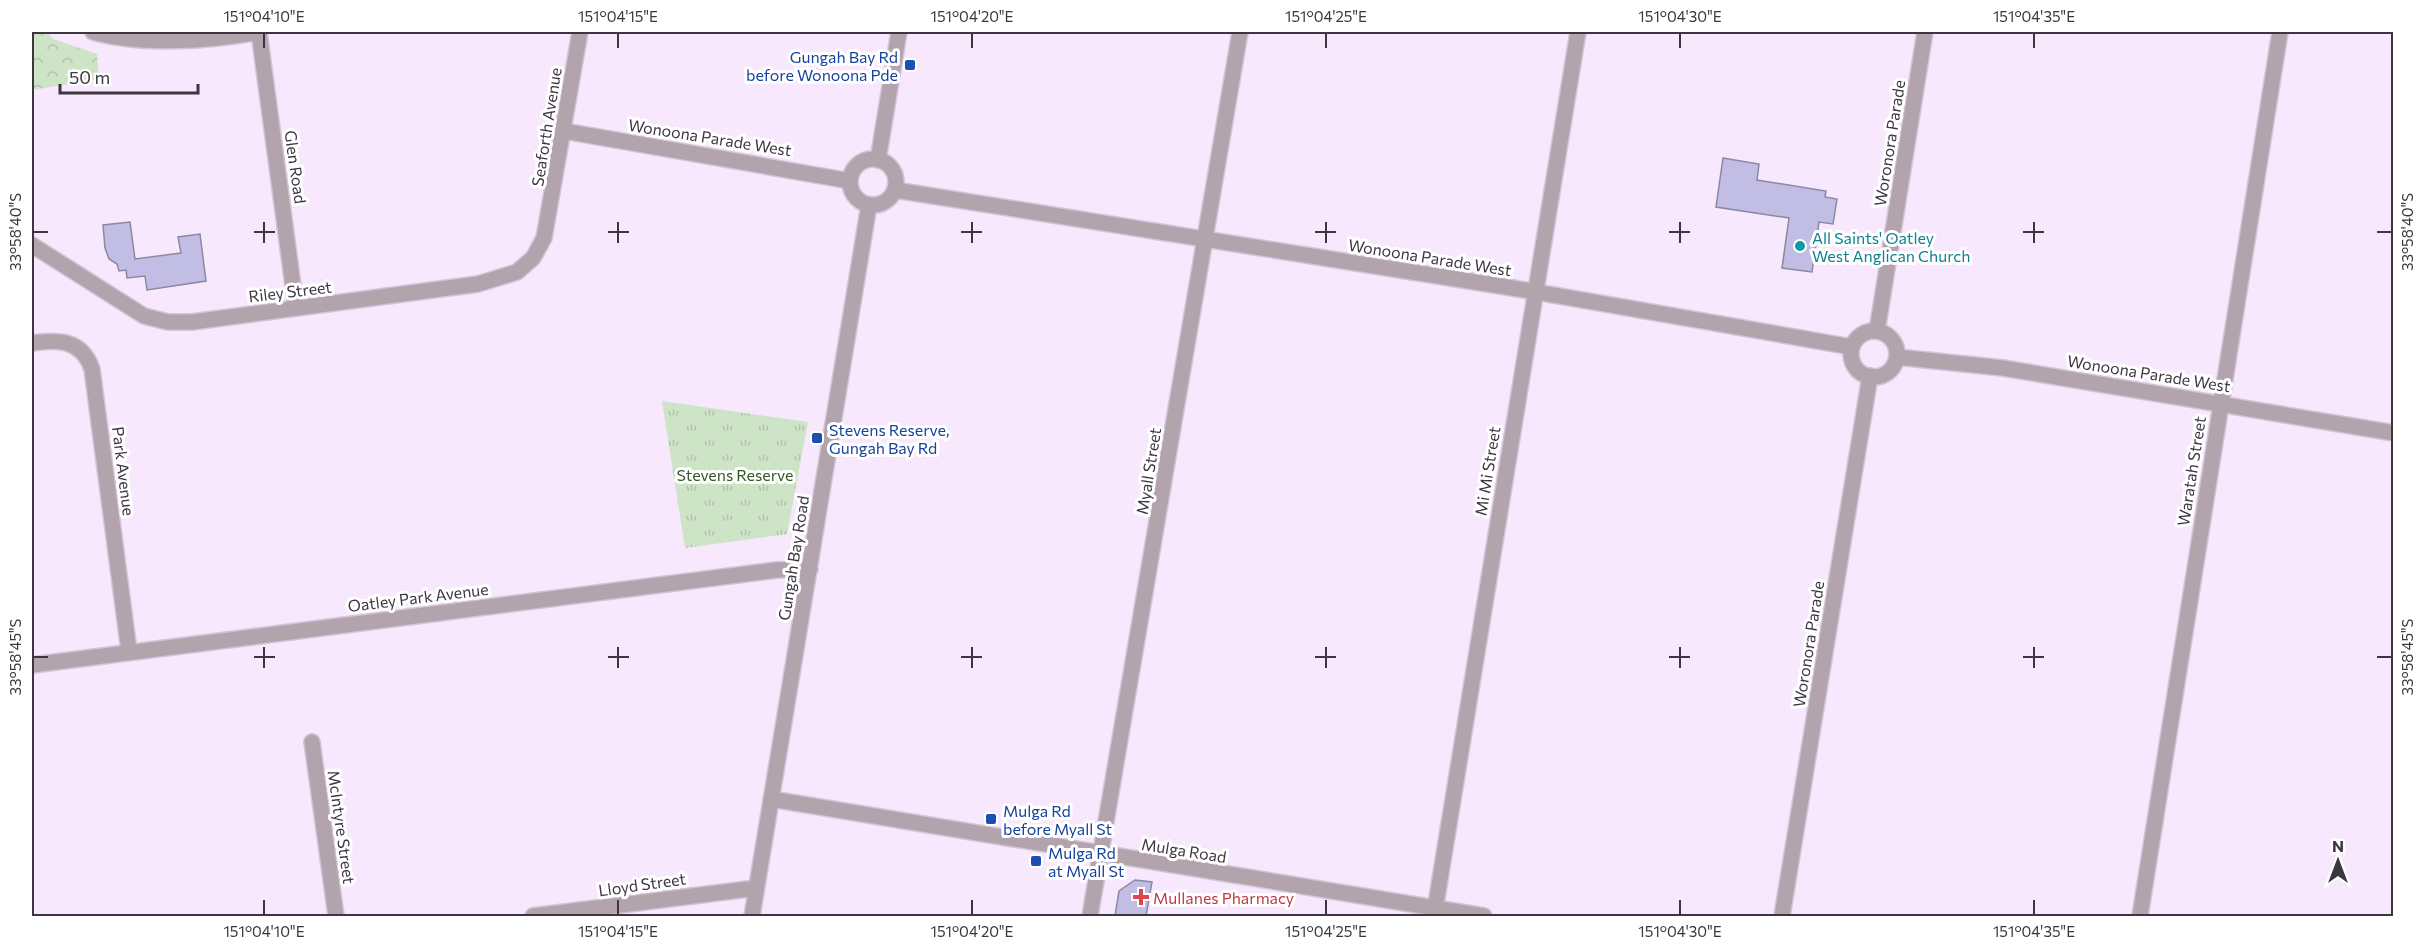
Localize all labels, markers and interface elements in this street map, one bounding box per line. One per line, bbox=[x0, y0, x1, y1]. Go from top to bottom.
text: 151°04'10"E bbox=[223, 7, 305, 25]
text: 151°04'15"E bbox=[578, 7, 658, 25]
text: 151°04'20"E bbox=[931, 7, 1014, 25]
text: 151°04'25"E bbox=[1285, 7, 1367, 25]
text: 151°04'30"E bbox=[1638, 7, 1722, 25]
text: 151°04'35"E bbox=[1993, 7, 2075, 25]
place label: Gungah Bay Rd before Wonoona Pde bbox=[746, 47, 898, 84]
scale bar bbox=[60, 57, 198, 95]
marker: Gungah Bay Rd before Wonoona Pde bbox=[903, 58, 917, 72]
text: 50 m bbox=[69, 66, 110, 88]
street label: Seaforth Avenue bbox=[527, 66, 565, 188]
street label: Woronora Parade bbox=[1870, 79, 1908, 207]
street label: Wonoona Parade West bbox=[627, 115, 793, 159]
street label: Glen Road bbox=[281, 129, 311, 205]
text: 33°58'40"S bbox=[6, 193, 24, 271]
text: 33°58'40"S bbox=[2398, 193, 2416, 271]
place label: All Saints' Oatley West Anglican Church bbox=[1812, 228, 1970, 265]
street label: Wonoona Parade West bbox=[1347, 235, 1513, 279]
marker: All Saints' Oatley West Anglican Church bbox=[1793, 239, 1807, 253]
street label: Riley Street bbox=[247, 276, 333, 306]
street label: Wonoona Parade West bbox=[2066, 351, 2232, 395]
street label: Waratah Street bbox=[2173, 414, 2209, 527]
place label: Stevens Reserve, Gungah Bay Rd bbox=[829, 420, 949, 457]
street label: Park Avenue bbox=[109, 425, 139, 517]
street label: Mi Mi Street bbox=[1471, 425, 1504, 517]
street label: Myall Street bbox=[1132, 426, 1164, 516]
marker: Stevens Reserve, Gungah Bay Rd bbox=[810, 431, 824, 445]
park label: Stevens Reserve bbox=[677, 465, 793, 484]
street label: Gungah Bay Road bbox=[774, 494, 812, 622]
street label: Oatley Park Avenue bbox=[347, 579, 489, 615]
street label: Woronora Parade bbox=[1789, 580, 1827, 708]
text: 33°58'45"S bbox=[6, 618, 24, 695]
text: 33°58'45"S bbox=[2398, 618, 2416, 695]
street label: McIntyre Street bbox=[325, 769, 359, 885]
place label: Mulga Rd before Myall St bbox=[1003, 801, 1113, 838]
marker: Mulga Rd before Myall St bbox=[984, 812, 998, 826]
north arrow bbox=[2308, 831, 2368, 891]
street label: Mulga Road bbox=[1140, 834, 1228, 866]
text: N bbox=[2332, 836, 2344, 855]
place label: Mulga Rd at Myall St bbox=[1048, 843, 1125, 880]
marker: Mulga Rd at Myall St bbox=[1029, 854, 1043, 868]
street label: Lloyd Street bbox=[597, 868, 687, 900]
place label: Mullanes Pharmacy bbox=[1153, 888, 1294, 907]
marker: Mullanes Pharmacy bbox=[1134, 890, 1148, 904]
text: 151°04'10"E bbox=[223, 922, 305, 940]
text: 151°04'15"E bbox=[578, 922, 658, 940]
text: 151°04'20"E bbox=[931, 922, 1014, 940]
text: 151°04'25"E bbox=[1285, 922, 1367, 940]
text: 151°04'30"E bbox=[1638, 922, 1722, 940]
text: 151°04'35"E bbox=[1993, 922, 2075, 940]

